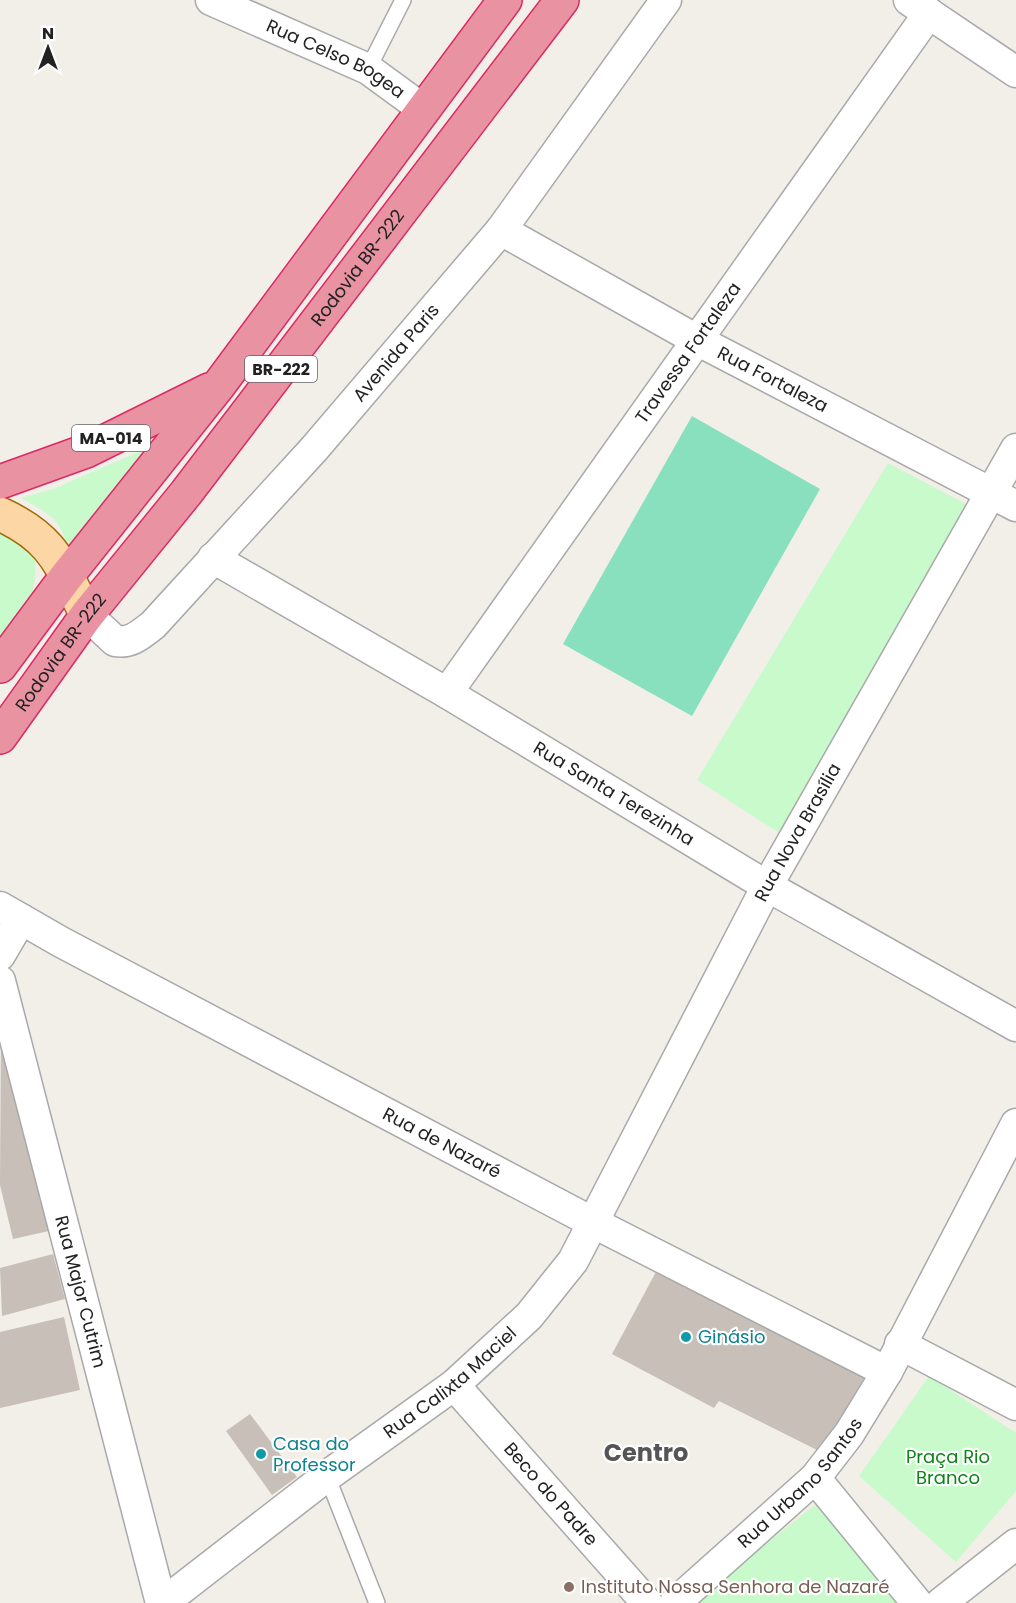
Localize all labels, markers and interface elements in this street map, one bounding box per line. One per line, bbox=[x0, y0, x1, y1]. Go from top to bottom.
street label: Rua Celso Bogea bbox=[263, 13, 410, 104]
north arrow bbox=[18, 18, 78, 78]
text: N bbox=[42, 22, 54, 45]
street label: Rodovia BR-222 bbox=[305, 204, 410, 331]
street label: Travessa Fortaleza bbox=[629, 277, 746, 428]
street label: Avenida Paris bbox=[347, 298, 445, 407]
street label: Rua Fortaleza bbox=[713, 340, 833, 418]
road number: BR-222 bbox=[245, 356, 317, 382]
road number: MA-014 bbox=[72, 425, 150, 451]
street label: Rodovia BR-222 bbox=[9, 588, 112, 717]
street label: Rua Santa Terezinha bbox=[529, 735, 699, 851]
street label: Rua Nova Brasília bbox=[748, 758, 847, 906]
street label: Rua de Nazaré bbox=[379, 1101, 506, 1184]
street label: Rua Major Cutrim bbox=[49, 1213, 113, 1370]
street label: Rua Calixta Maciel bbox=[378, 1321, 522, 1444]
place label: Ginásio bbox=[698, 1324, 765, 1349]
marker: Ginásio bbox=[679, 1330, 693, 1344]
street label: Rua Urbano Santos bbox=[732, 1413, 868, 1553]
place label: Casa do Professor bbox=[273, 1431, 356, 1477]
district label: Centro bbox=[604, 1436, 688, 1469]
street label: Beco do Padre bbox=[498, 1437, 604, 1551]
park label: Praça Rio Branco bbox=[906, 1444, 990, 1490]
marker: Casa do Professor bbox=[254, 1447, 268, 1461]
place label: Instituto Nossa Senhora de Nazaré bbox=[581, 1574, 889, 1599]
marker: Instituto Nossa Senhora de Nazaré bbox=[562, 1580, 576, 1594]

